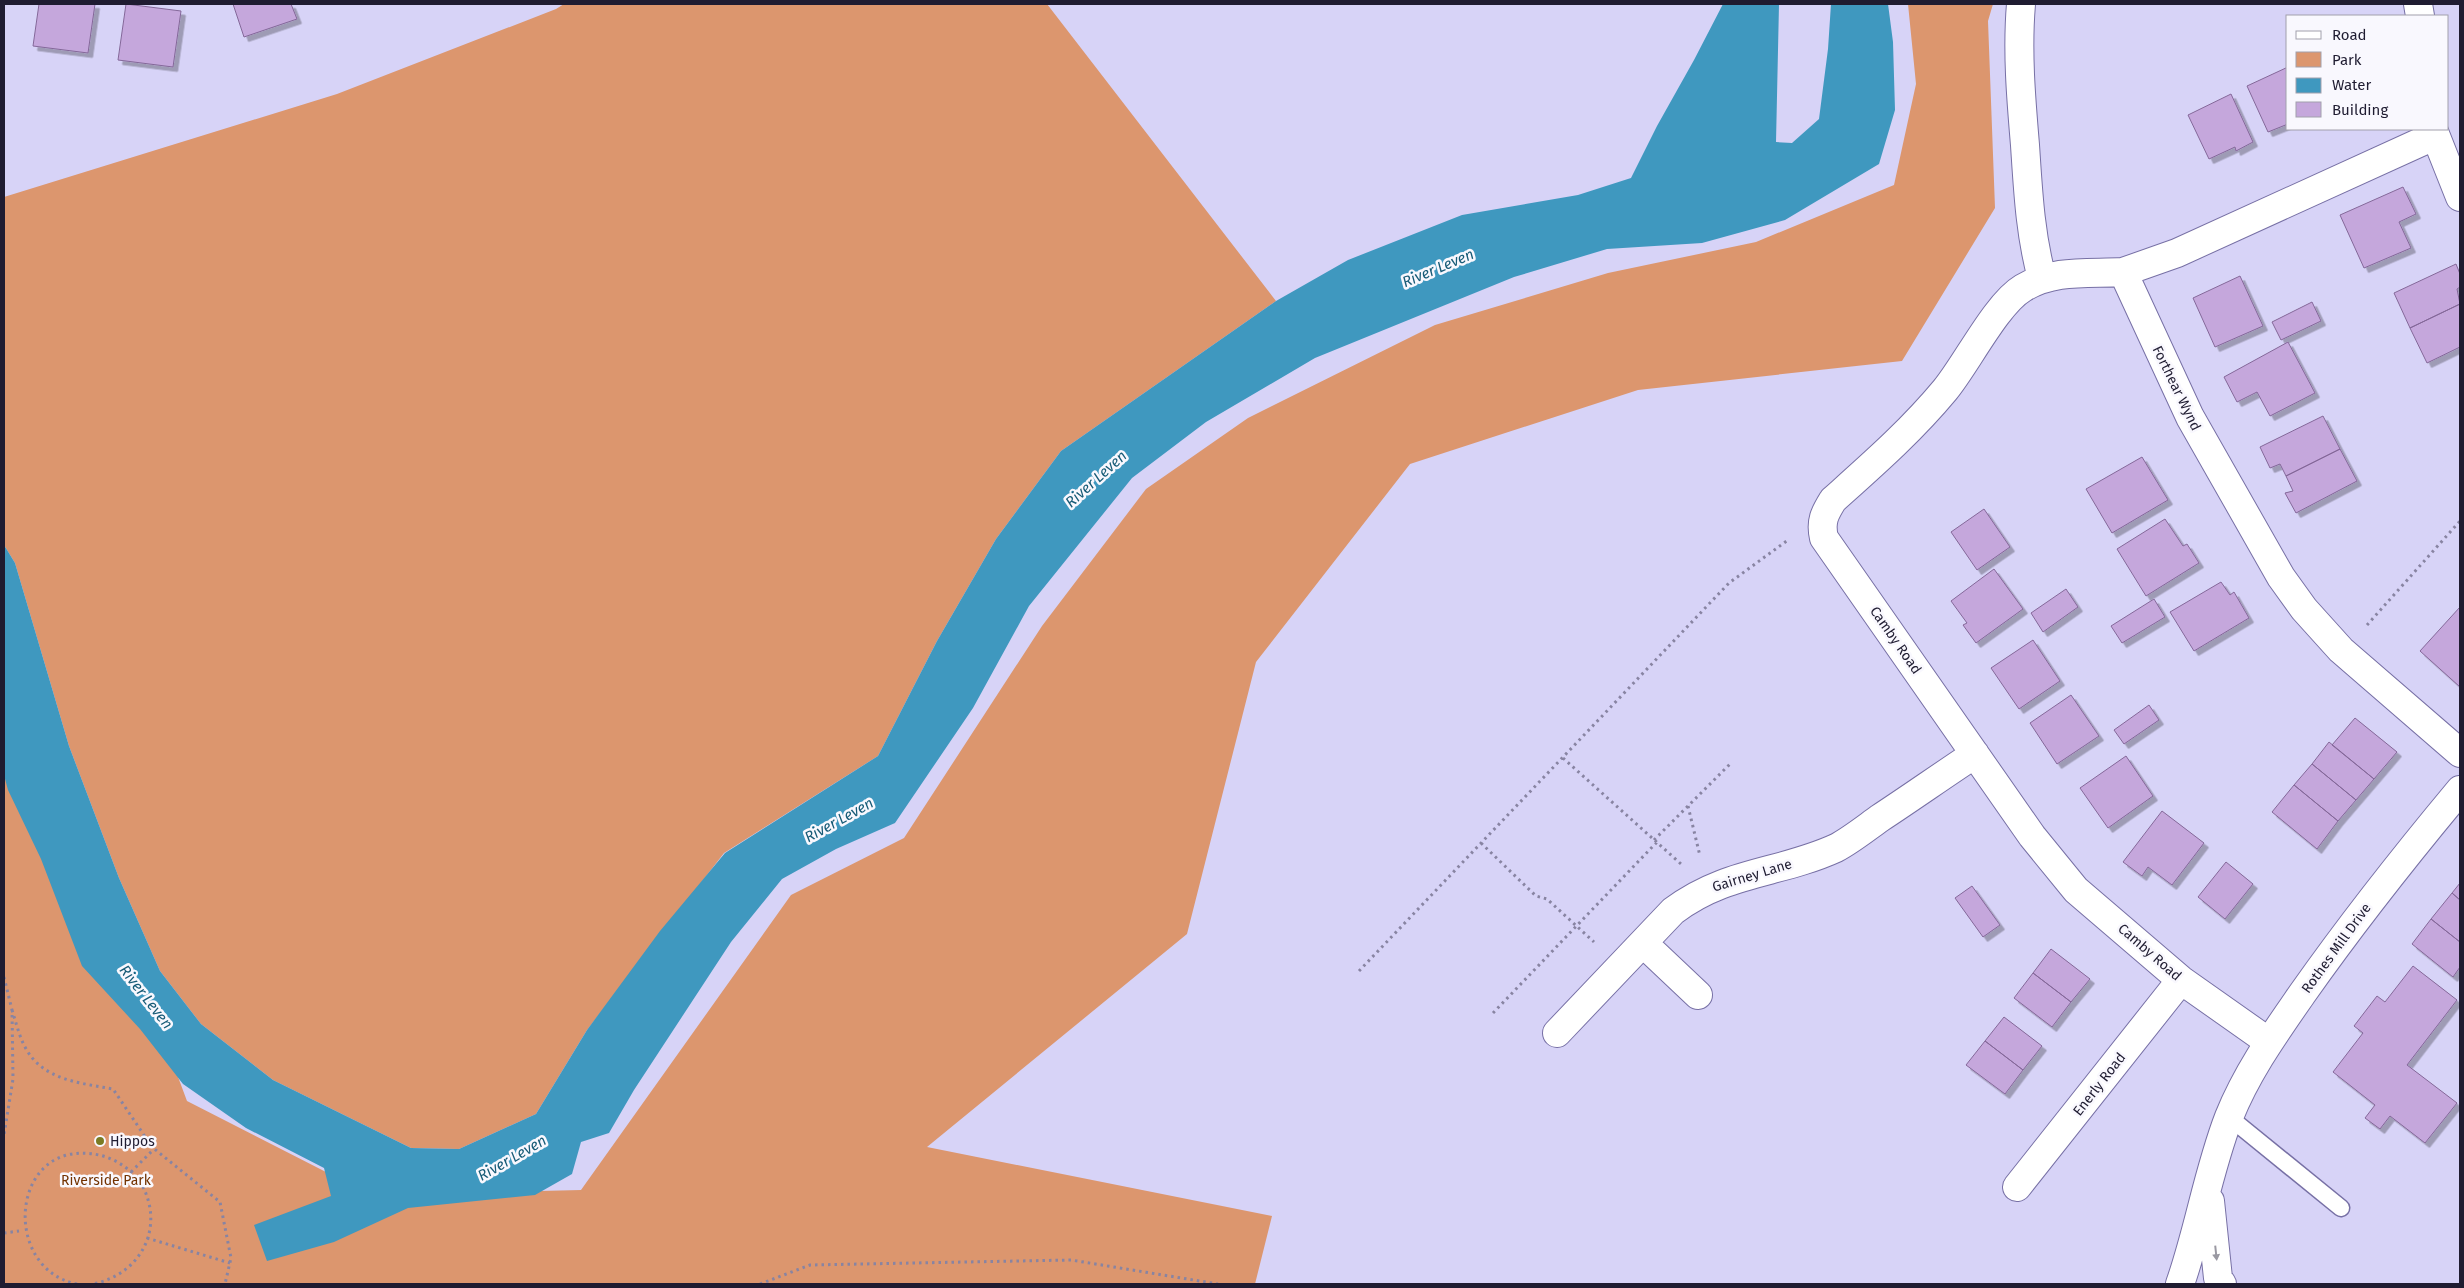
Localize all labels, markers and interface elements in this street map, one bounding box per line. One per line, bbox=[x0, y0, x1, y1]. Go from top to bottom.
legend bbox=[2286, 15, 2449, 130]
text: Road bbox=[2332, 26, 2367, 44]
text: Park bbox=[2332, 51, 2362, 69]
text: Water bbox=[2332, 76, 2371, 94]
text: Building bbox=[2332, 101, 2388, 119]
water label: River Leven bbox=[1399, 245, 1477, 291]
street label: Forthear Wynd bbox=[2149, 343, 2204, 434]
water label: River Leven bbox=[1062, 447, 1130, 511]
street label: Camby Road bbox=[1866, 603, 1925, 677]
water label: River Leven bbox=[801, 794, 877, 846]
street label: Gairney Lane bbox=[1710, 855, 1794, 896]
street label: Rothes Mill Drive bbox=[2298, 900, 2375, 997]
street label: Camby Road bbox=[2114, 920, 2185, 985]
water label: River Leven bbox=[115, 961, 177, 1033]
street label: Enerly Road bbox=[2069, 1049, 2129, 1119]
water label: River Leven bbox=[475, 1131, 549, 1185]
place label: Hippos bbox=[110, 1133, 155, 1150]
marker: Hippos bbox=[94, 1135, 106, 1147]
park label: Riverside Park bbox=[61, 1172, 152, 1189]
one-way arrow bbox=[2212, 1245, 2220, 1261]

